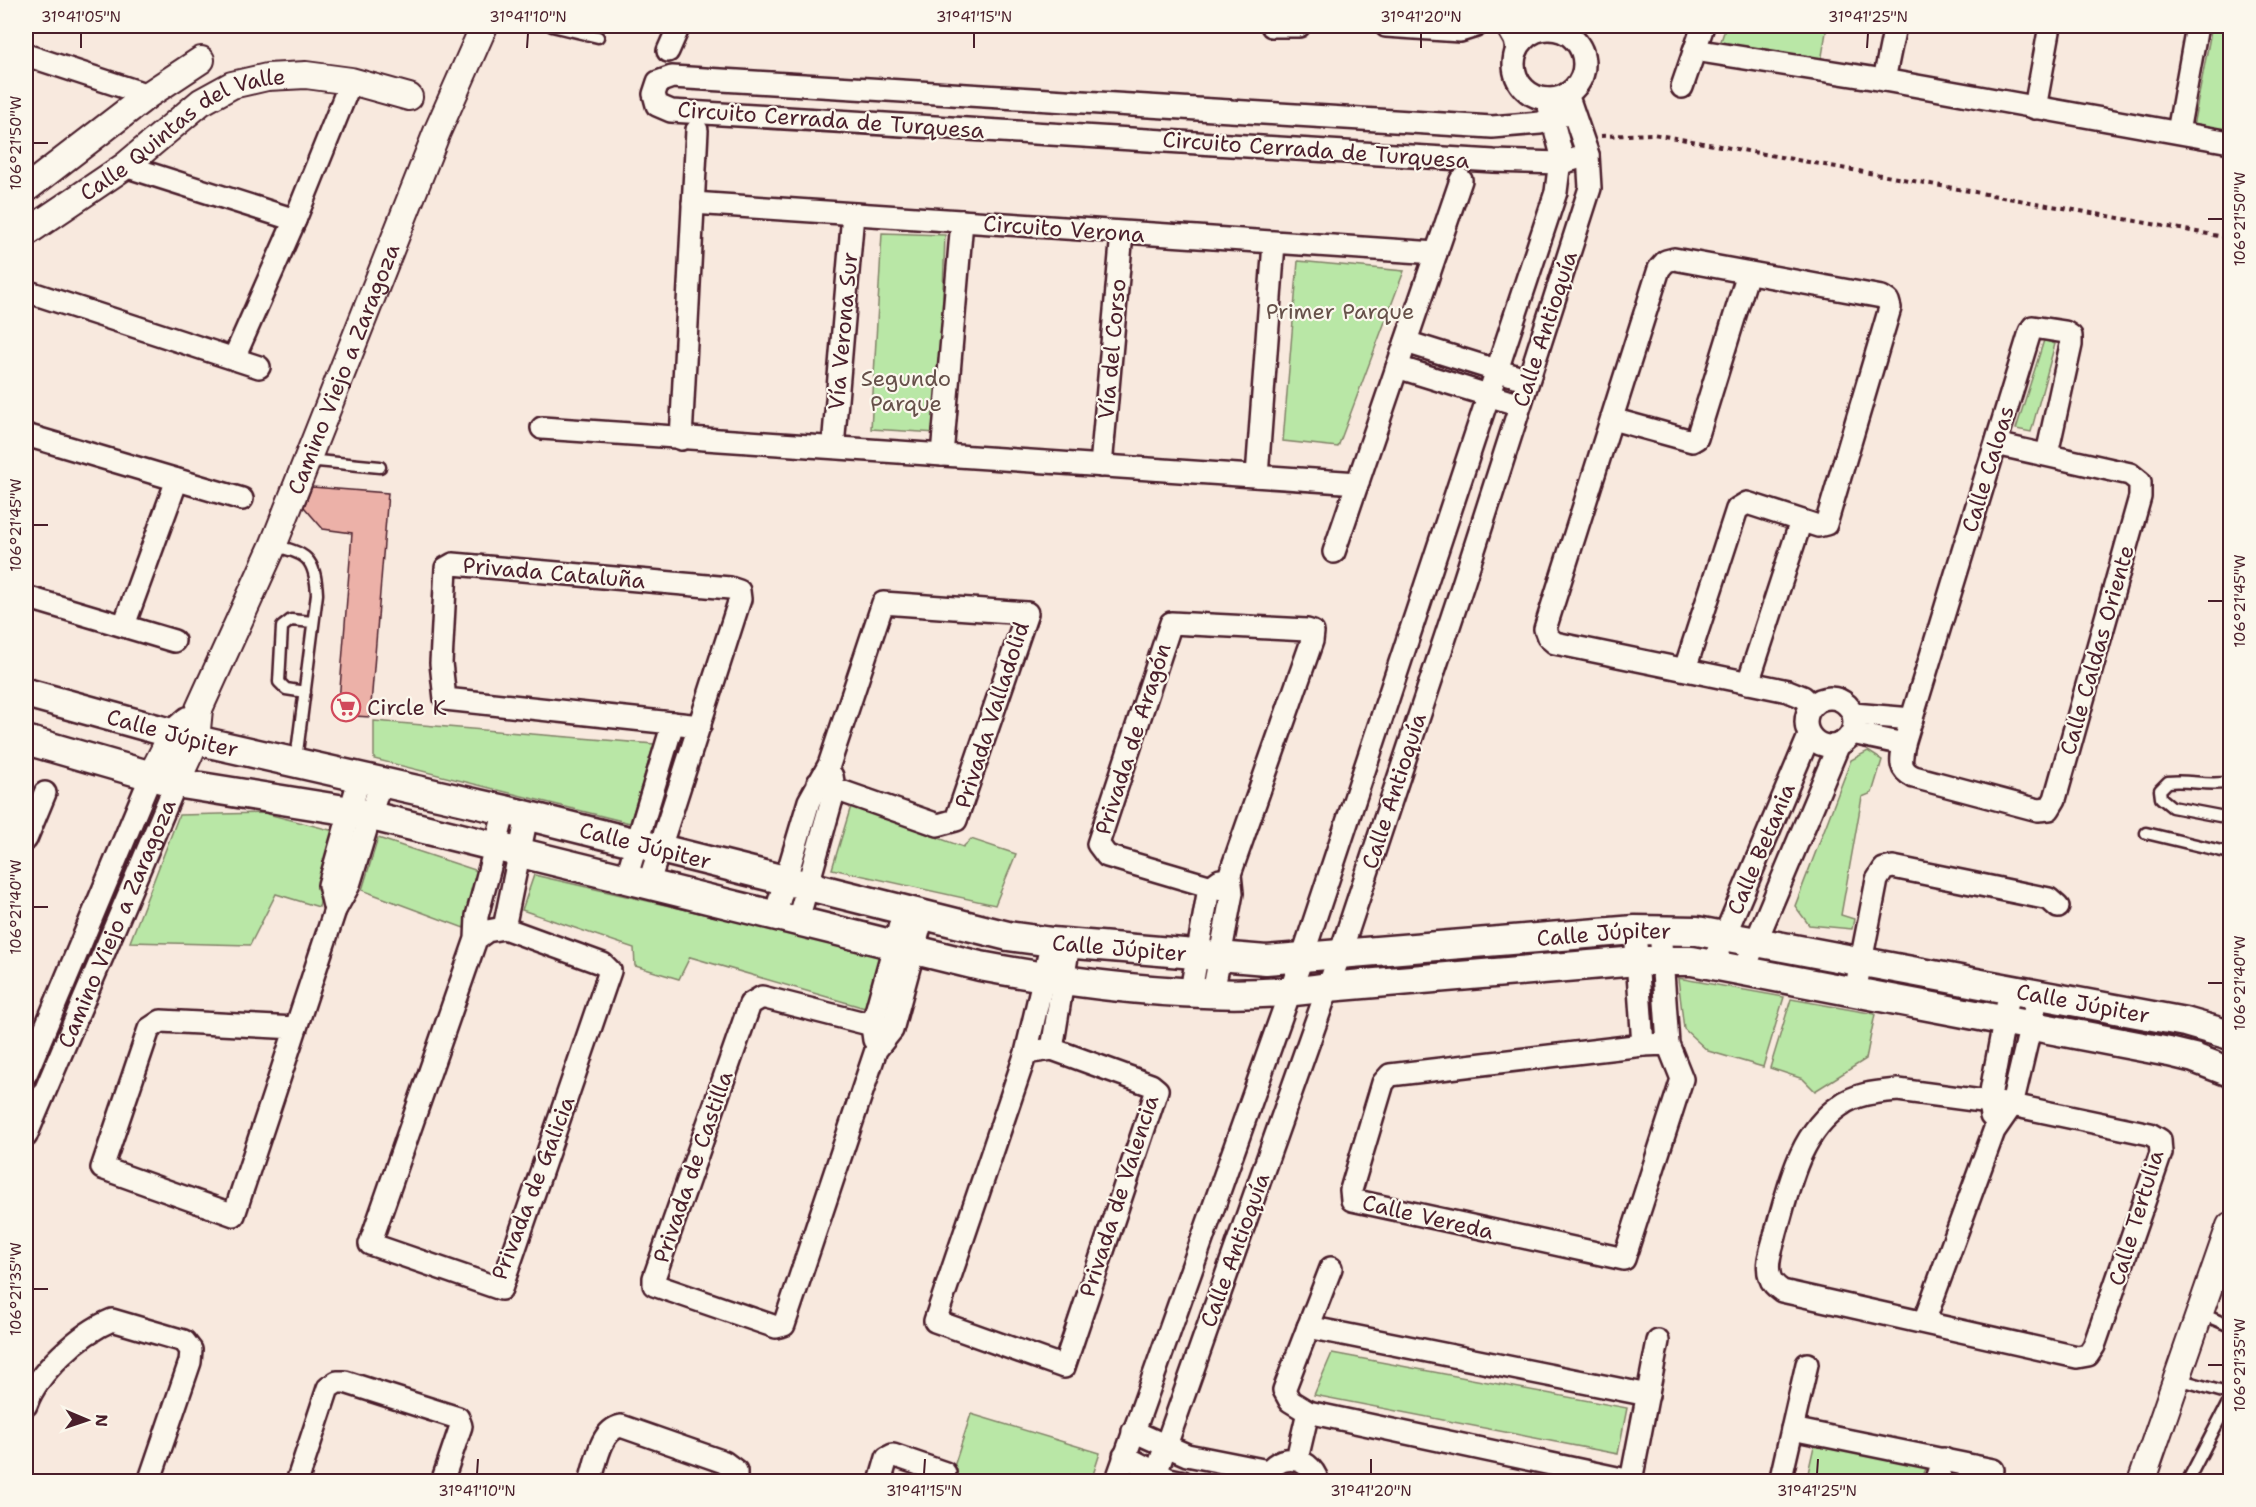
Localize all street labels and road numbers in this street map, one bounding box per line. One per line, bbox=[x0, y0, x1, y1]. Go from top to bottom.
street label: Calle Quintas del Valle bbox=[74, 62, 286, 207]
street label: Circuito Cerrada de Turquesa bbox=[677, 95, 986, 145]
street label: Circuito Cerrada de Turquesa bbox=[1162, 125, 1471, 175]
street label: Circuito Verona bbox=[982, 209, 1146, 249]
street label: Camino Viejo a Zaragoza bbox=[280, 239, 406, 499]
street label: Calle Antioquía bbox=[1506, 247, 1584, 411]
street label: Vía Verona Sur bbox=[822, 251, 864, 411]
street label: Vía del Corso bbox=[1091, 277, 1133, 421]
street label: Calle Caloas bbox=[1955, 402, 2021, 536]
street label: Calle Caldas Oriente bbox=[2053, 542, 2141, 758]
street label: Privada Cataluña bbox=[461, 551, 647, 595]
street label: Privada Valladolid bbox=[948, 618, 1036, 812]
street label: Privada de Aragón bbox=[1088, 639, 1178, 839]
street label: Calle Júpiter bbox=[104, 702, 241, 764]
street label: Calle Antioquía bbox=[1355, 709, 1433, 873]
street label: Calle Betania bbox=[1720, 778, 1802, 919]
street label: Camino Viejo a Zaragoza bbox=[51, 794, 182, 1052]
street label: Calle Júpiter bbox=[576, 815, 715, 876]
street label: Calle Júpiter bbox=[1535, 915, 1672, 952]
street label: Calle Júpiter bbox=[1051, 928, 1188, 968]
street label: Calle Júpiter bbox=[2014, 976, 2152, 1030]
street label: Privada de Castilla bbox=[647, 1067, 740, 1267]
street label: Privada de Valencia bbox=[1073, 1091, 1165, 1301]
street label: Privada de Galicia bbox=[485, 1092, 581, 1284]
street label: Calle Tertulia bbox=[2102, 1146, 2170, 1289]
street label: Calle Antioquía bbox=[1194, 1169, 1276, 1331]
street label: Calle Vereda bbox=[1359, 1188, 1497, 1246]

